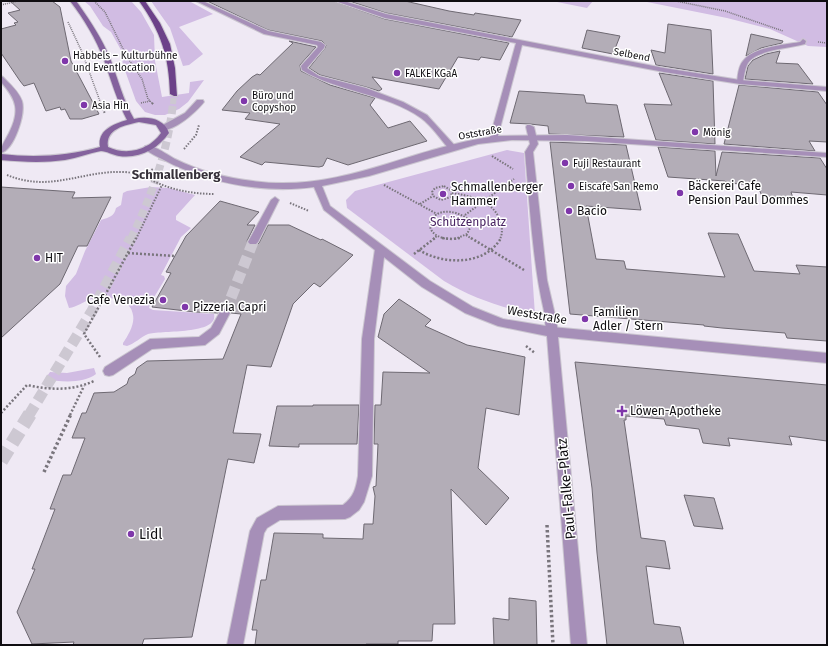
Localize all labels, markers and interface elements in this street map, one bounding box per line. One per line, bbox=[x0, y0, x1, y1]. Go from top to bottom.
street label: Selbend bbox=[612, 46, 651, 64]
place label: Habbels – Kulturbühne und Eventlocation bbox=[73, 50, 177, 74]
marker: Habbels – Kulturbühne und Eventlocation bbox=[60, 56, 70, 66]
marker: FALKE KGaA bbox=[392, 68, 402, 78]
place label: FALKE KGaA bbox=[405, 68, 458, 80]
place label: Büro und Copyshop bbox=[252, 90, 296, 114]
marker: Büro und Copyshop bbox=[239, 96, 249, 106]
marker: Asia Hin bbox=[79, 100, 89, 110]
place label: Asia Hin bbox=[92, 100, 129, 112]
street label: Oststraße bbox=[458, 123, 503, 143]
marker: Mönig bbox=[690, 127, 700, 137]
place label: Mönig bbox=[703, 127, 731, 139]
marker: Fuji Restaurant bbox=[560, 158, 570, 168]
place label: Fuji Restaurant bbox=[573, 158, 641, 170]
district label: Schmallenberg bbox=[132, 167, 221, 182]
place label: Bäckerei Cafe Pension Paul Dommes bbox=[688, 179, 809, 207]
place label: Schmallenberger Hammer bbox=[451, 180, 543, 208]
marker: Eiscafe San Remo bbox=[566, 181, 576, 191]
place label: Eiscafe San Remo bbox=[579, 181, 659, 193]
marker: Bäckerei Cafe Pension Paul Dommes bbox=[675, 188, 685, 198]
marker: Schmallenberger Hammer bbox=[438, 189, 448, 199]
place label: Bacio bbox=[577, 204, 607, 218]
marker: Bacio bbox=[564, 206, 574, 216]
park label: Schützenplatz bbox=[430, 215, 506, 229]
place label: HIT bbox=[45, 251, 64, 265]
marker: HIT bbox=[32, 253, 42, 263]
place label: Cafe Venezia bbox=[87, 293, 155, 307]
marker: Cafe Venezia bbox=[158, 295, 168, 305]
place label: Pizzeria Capri bbox=[193, 300, 266, 314]
marker: Pizzeria Capri bbox=[180, 302, 190, 312]
street label: Weststraße bbox=[506, 303, 568, 327]
place label: Familien Adler / Stern bbox=[593, 305, 663, 333]
marker: Familien Adler / Stern bbox=[580, 314, 590, 324]
place label: Löwen-Apotheke bbox=[630, 404, 721, 418]
marker: Löwen-Apotheke bbox=[617, 406, 627, 416]
street label: Paul-Falke-Platz bbox=[554, 438, 579, 540]
place label: Lidl bbox=[139, 526, 162, 543]
marker: Lidl bbox=[126, 529, 136, 539]

